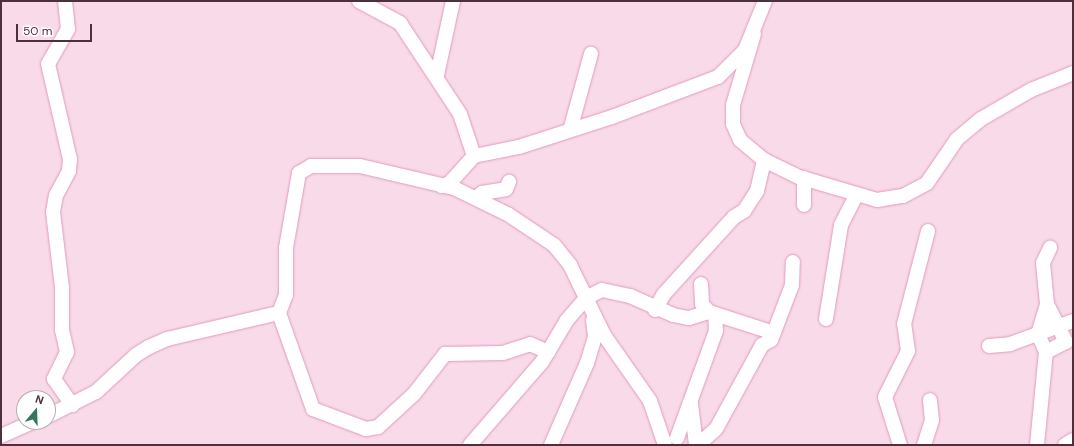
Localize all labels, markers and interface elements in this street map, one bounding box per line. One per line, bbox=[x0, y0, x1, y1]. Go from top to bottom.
scale bar bbox=[18, 16, 94, 42]
text: 50 m bbox=[23, 23, 52, 39]
north arrow bbox=[16, 390, 56, 430]
text: N bbox=[34, 392, 46, 408]

